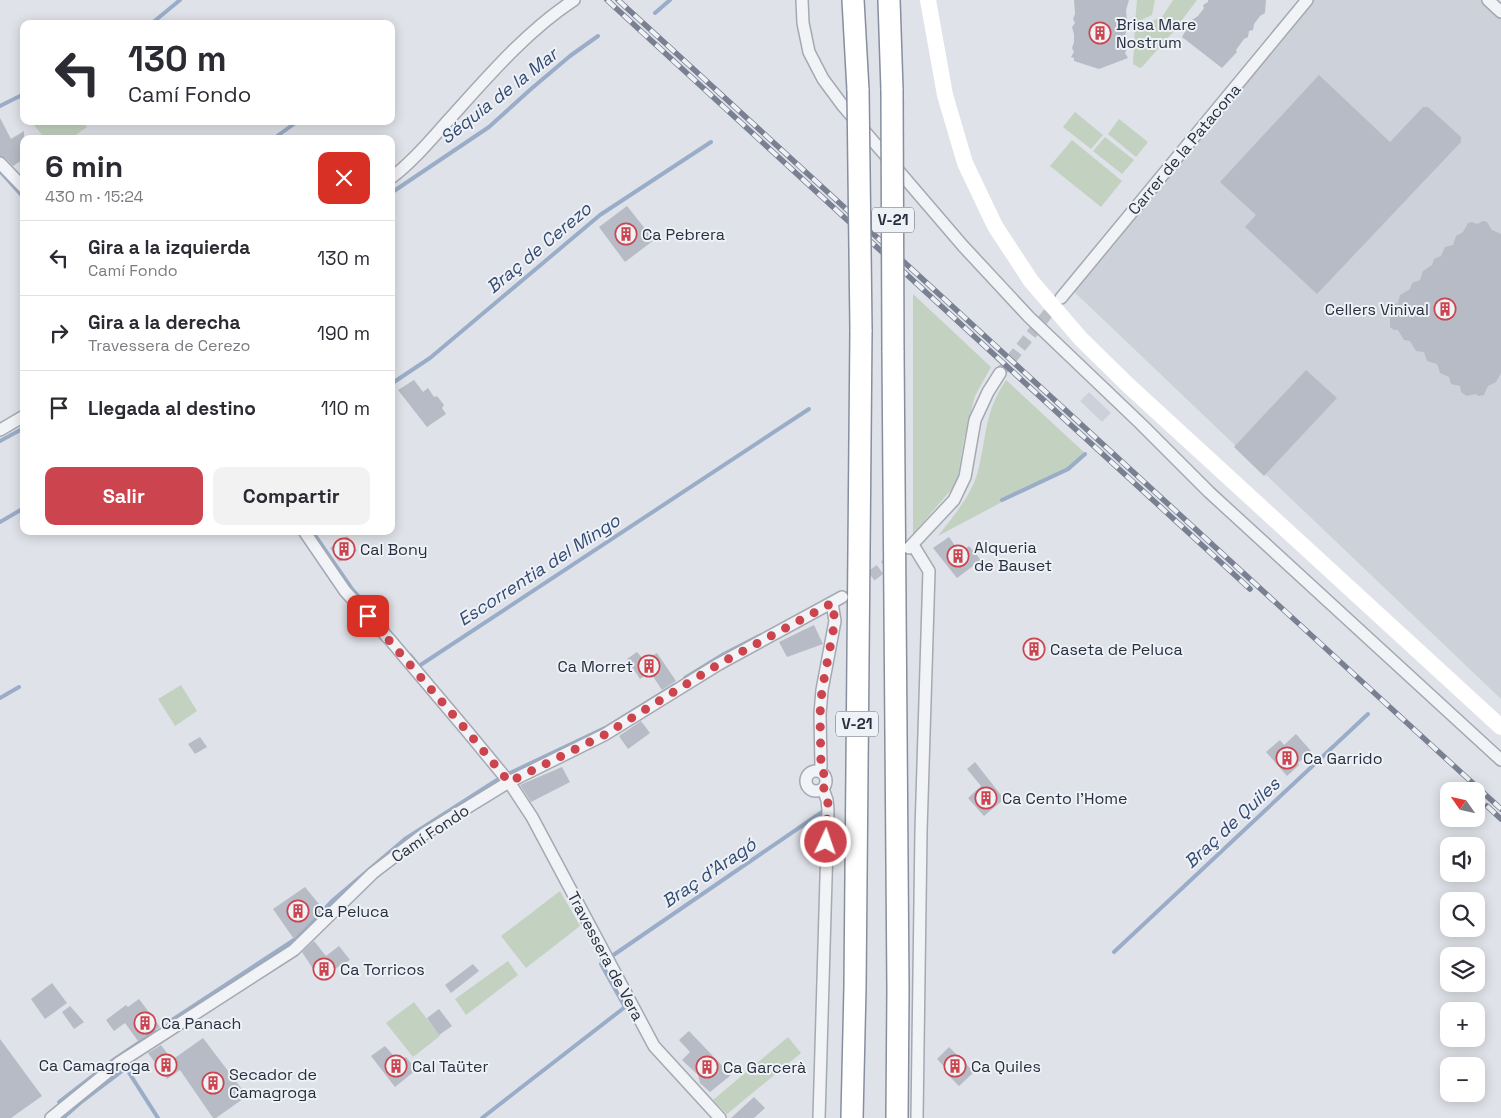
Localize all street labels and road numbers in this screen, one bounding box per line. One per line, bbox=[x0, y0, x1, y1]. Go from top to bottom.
street label: Carrer de la Patacona bbox=[1123, 79, 1245, 219]
road number: V-21 bbox=[872, 208, 914, 232]
road number: V-21 bbox=[836, 712, 878, 736]
street label: Camí Fondo bbox=[387, 800, 473, 867]
street label: Travessera de Vera bbox=[563, 888, 648, 1024]

